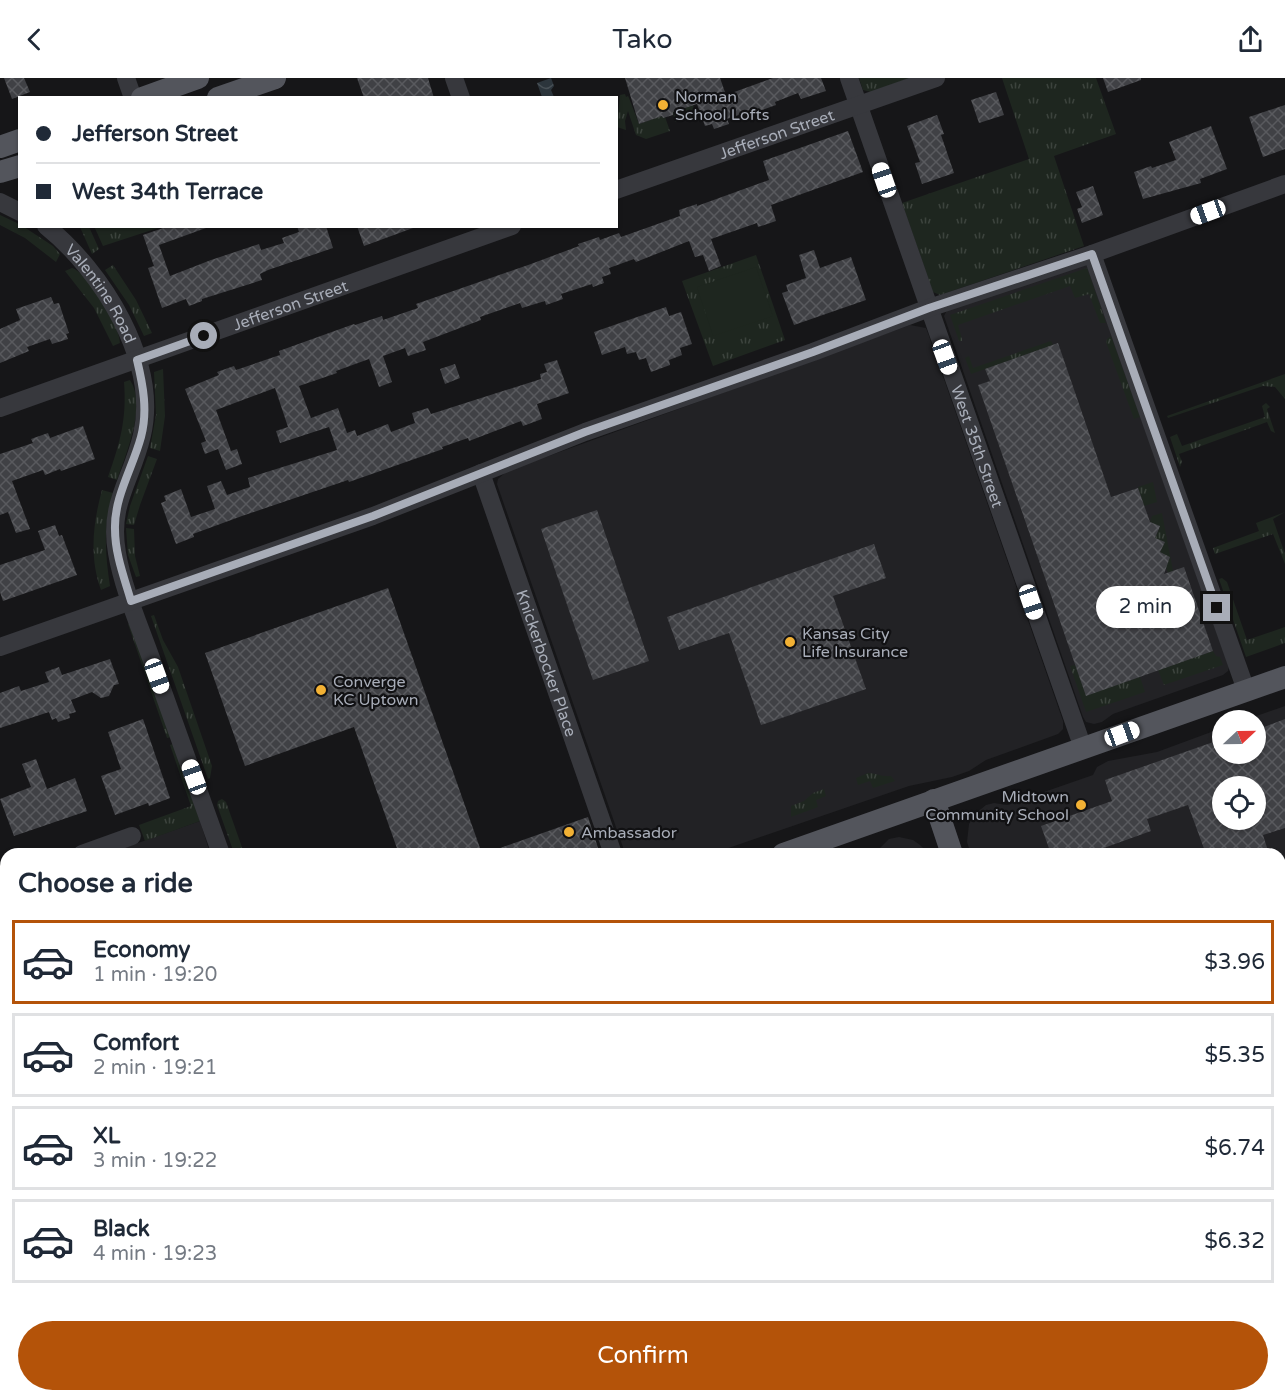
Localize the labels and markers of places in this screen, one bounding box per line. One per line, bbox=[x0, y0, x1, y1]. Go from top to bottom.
place label: Norman School Lofts bbox=[675, 87, 769, 125]
marker: Norman School Lofts bbox=[656, 98, 670, 112]
place label: Kansas City Life Insurance bbox=[802, 624, 908, 662]
marker: Kansas City Life Insurance bbox=[783, 635, 797, 649]
place label: Converge KC Uptown bbox=[333, 672, 418, 710]
marker: Converge KC Uptown bbox=[314, 683, 328, 697]
place label: Midtown Community School bbox=[925, 787, 1069, 825]
marker: Midtown Community School bbox=[1074, 798, 1088, 812]
place label: Ambassador bbox=[581, 823, 678, 843]
marker: Ambassador bbox=[562, 825, 576, 839]

